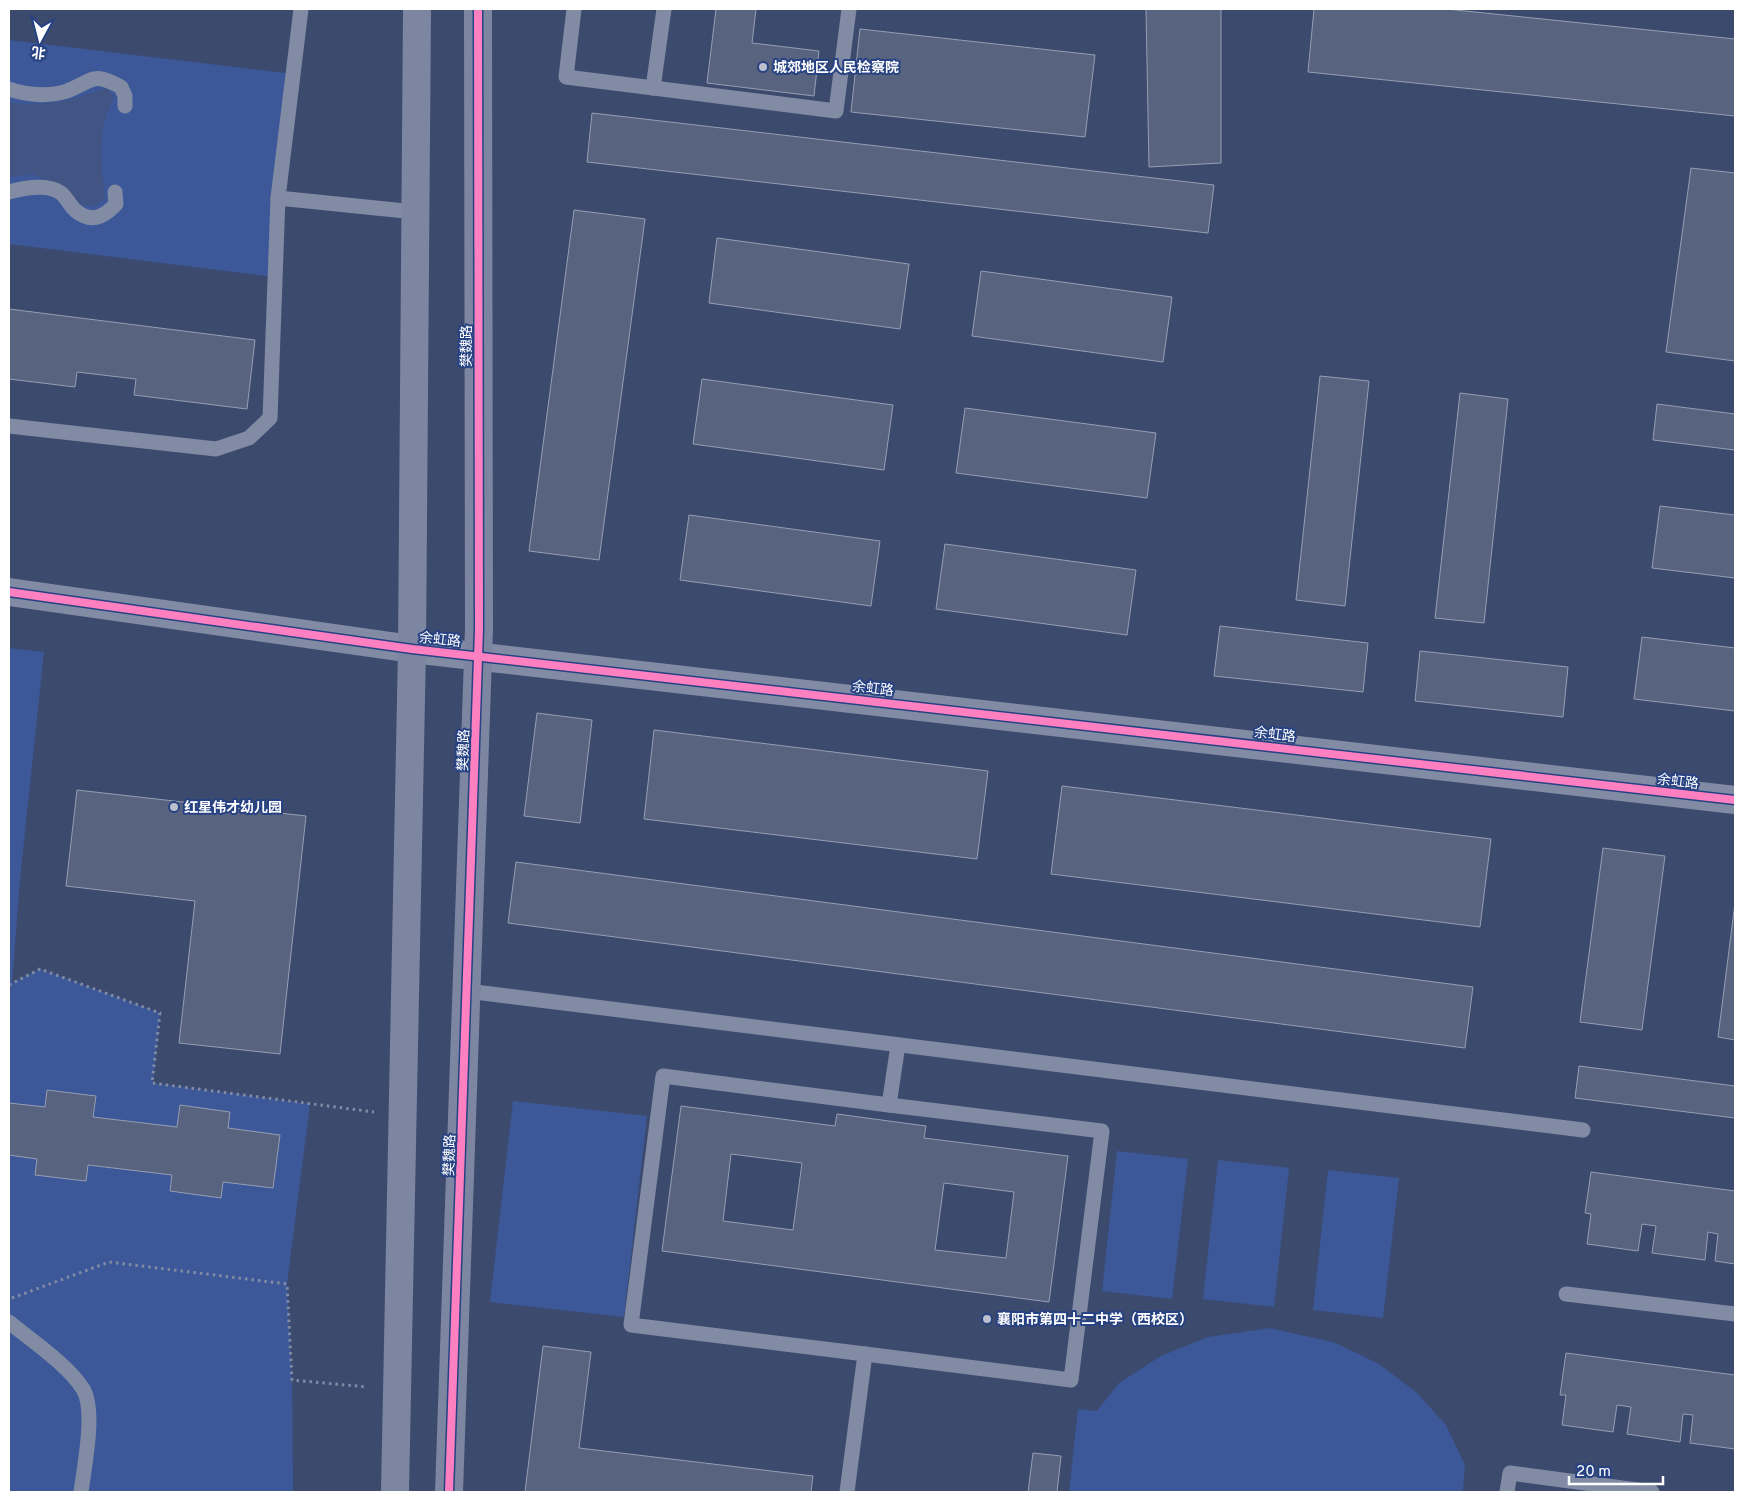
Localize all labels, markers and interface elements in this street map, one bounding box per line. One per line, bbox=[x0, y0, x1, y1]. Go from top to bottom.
north arrow bbox=[15, 15, 65, 65]
text: 北 bbox=[31, 42, 47, 61]
place label: 城郊地区人民检察院 bbox=[773, 59, 899, 77]
marker: 城郊地区人民检察院 bbox=[757, 61, 769, 73]
street label: 樊魏路 bbox=[459, 325, 476, 367]
street label: 余虹路 bbox=[418, 630, 462, 651]
street label: 余虹路 bbox=[851, 678, 895, 700]
street label: 余虹路 bbox=[1253, 724, 1297, 746]
street label: 樊魏路 bbox=[455, 729, 474, 771]
street label: 余虹路 bbox=[1656, 771, 1700, 793]
place label: 红星伟才幼儿园 bbox=[184, 800, 282, 817]
marker: 红星伟才幼儿园 bbox=[168, 801, 180, 813]
street label: 樊魏路 bbox=[441, 1134, 460, 1176]
place label: 襄阳市第四十二中学（西校区） bbox=[997, 1311, 1193, 1329]
marker: 襄阳市第四十二中学（西校区） bbox=[981, 1313, 993, 1325]
scale bar bbox=[1569, 1454, 1663, 1486]
text: 20 m bbox=[1576, 1463, 1611, 1482]

